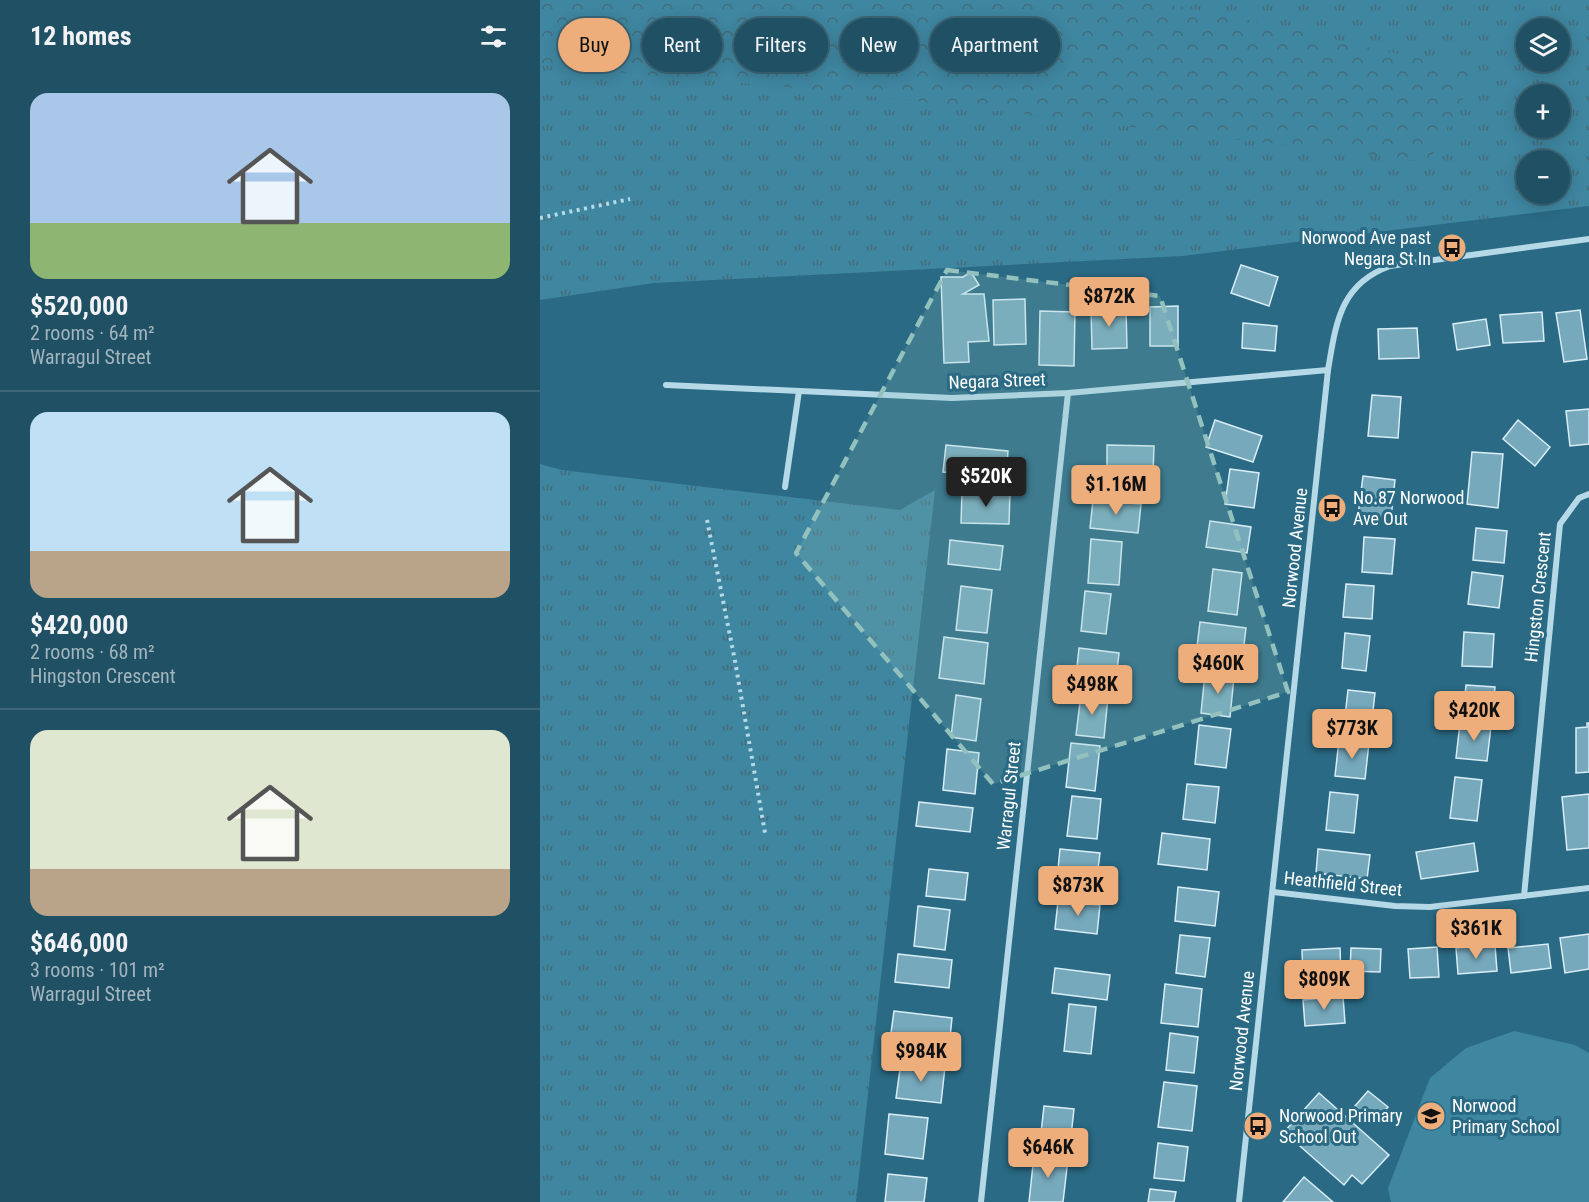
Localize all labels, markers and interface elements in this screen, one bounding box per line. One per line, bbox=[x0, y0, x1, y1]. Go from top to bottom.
chip: Buy bbox=[558, 18, 630, 72]
chip: Rent bbox=[642, 18, 722, 72]
chip: Filters bbox=[734, 18, 828, 72]
chip: New bbox=[840, 18, 918, 72]
chip: Apartment bbox=[930, 18, 1060, 72]
map controls bbox=[1516, 18, 1570, 204]
button: layers bbox=[1516, 18, 1570, 72]
icon: filters bbox=[477, 20, 510, 53]
text: 12 homes bbox=[30, 21, 132, 51]
button: + bbox=[1516, 84, 1570, 138]
icon: home bbox=[216, 132, 324, 240]
button: − bbox=[1516, 150, 1570, 204]
place label: Norwood Ave past Negara St In bbox=[1301, 227, 1431, 269]
bus stop icon: Norwood Ave past Negara St In bbox=[1436, 232, 1468, 264]
pin: $872K bbox=[1067, 277, 1151, 328]
text: $872K bbox=[1083, 284, 1135, 308]
text: $520,000 bbox=[30, 291, 128, 321]
text: 2 rooms · 64 m² bbox=[30, 321, 155, 345]
text: Warragul Street bbox=[30, 345, 151, 369]
street label: Negara Street bbox=[948, 368, 1046, 393]
icon: home bbox=[216, 451, 324, 559]
pin: $520K bbox=[944, 457, 1028, 508]
text: $520K bbox=[960, 464, 1012, 488]
pin: $1.16M bbox=[1067, 465, 1165, 516]
text: $1.16M bbox=[1085, 472, 1147, 496]
street label: Norwood Avenue bbox=[1278, 487, 1311, 609]
place label: No.87 Norwood Ave Out bbox=[1353, 487, 1464, 529]
bus stop icon: No.87 Norwood Ave Out bbox=[1316, 492, 1348, 524]
street label: Hingston Crescent bbox=[1520, 531, 1555, 663]
text: $420,000 bbox=[30, 610, 128, 640]
text: 2 rooms · 68 m² bbox=[30, 640, 155, 664]
pin: $460K bbox=[1176, 644, 1260, 695]
text: $460K bbox=[1192, 651, 1244, 675]
text: Hingston Crescent bbox=[30, 664, 176, 688]
pin: $498K bbox=[1050, 665, 1134, 716]
text: $498K bbox=[1066, 672, 1118, 696]
pin: $420K bbox=[1432, 691, 1516, 742]
text: $420K bbox=[1448, 698, 1500, 722]
pin: $773K bbox=[1310, 709, 1394, 760]
text: $773K bbox=[1326, 716, 1378, 740]
street label: Warragul Street bbox=[992, 740, 1025, 851]
icon: home bbox=[216, 769, 324, 877]
pin: $873K bbox=[1036, 866, 1120, 917]
street label: Heathfield Street bbox=[1283, 867, 1403, 900]
text: $873K bbox=[1052, 873, 1104, 897]
pin: $361K bbox=[1434, 909, 1518, 960]
text: $361K bbox=[1450, 916, 1502, 940]
text: $646,000 bbox=[30, 928, 128, 958]
text: 3 rooms · 101 m² bbox=[30, 958, 165, 982]
pin: $809K bbox=[1282, 960, 1366, 1011]
text: $809K bbox=[1298, 967, 1350, 991]
street label: Norwood Avenue bbox=[1225, 970, 1258, 1092]
text: Warragul Street bbox=[30, 982, 151, 1006]
pin: $984K bbox=[879, 1032, 963, 1083]
text: $984K bbox=[895, 1039, 947, 1063]
place label: Norwood Primary School bbox=[1452, 1095, 1560, 1137]
school or university icon: Norwood Primary School bbox=[1415, 1100, 1447, 1132]
place label: Norwood Primary School Out bbox=[1279, 1105, 1403, 1147]
bus stop icon: Norwood Primary School Out bbox=[1242, 1110, 1274, 1142]
pin: $646K bbox=[1006, 1128, 1090, 1179]
text: $646K bbox=[1022, 1135, 1074, 1159]

